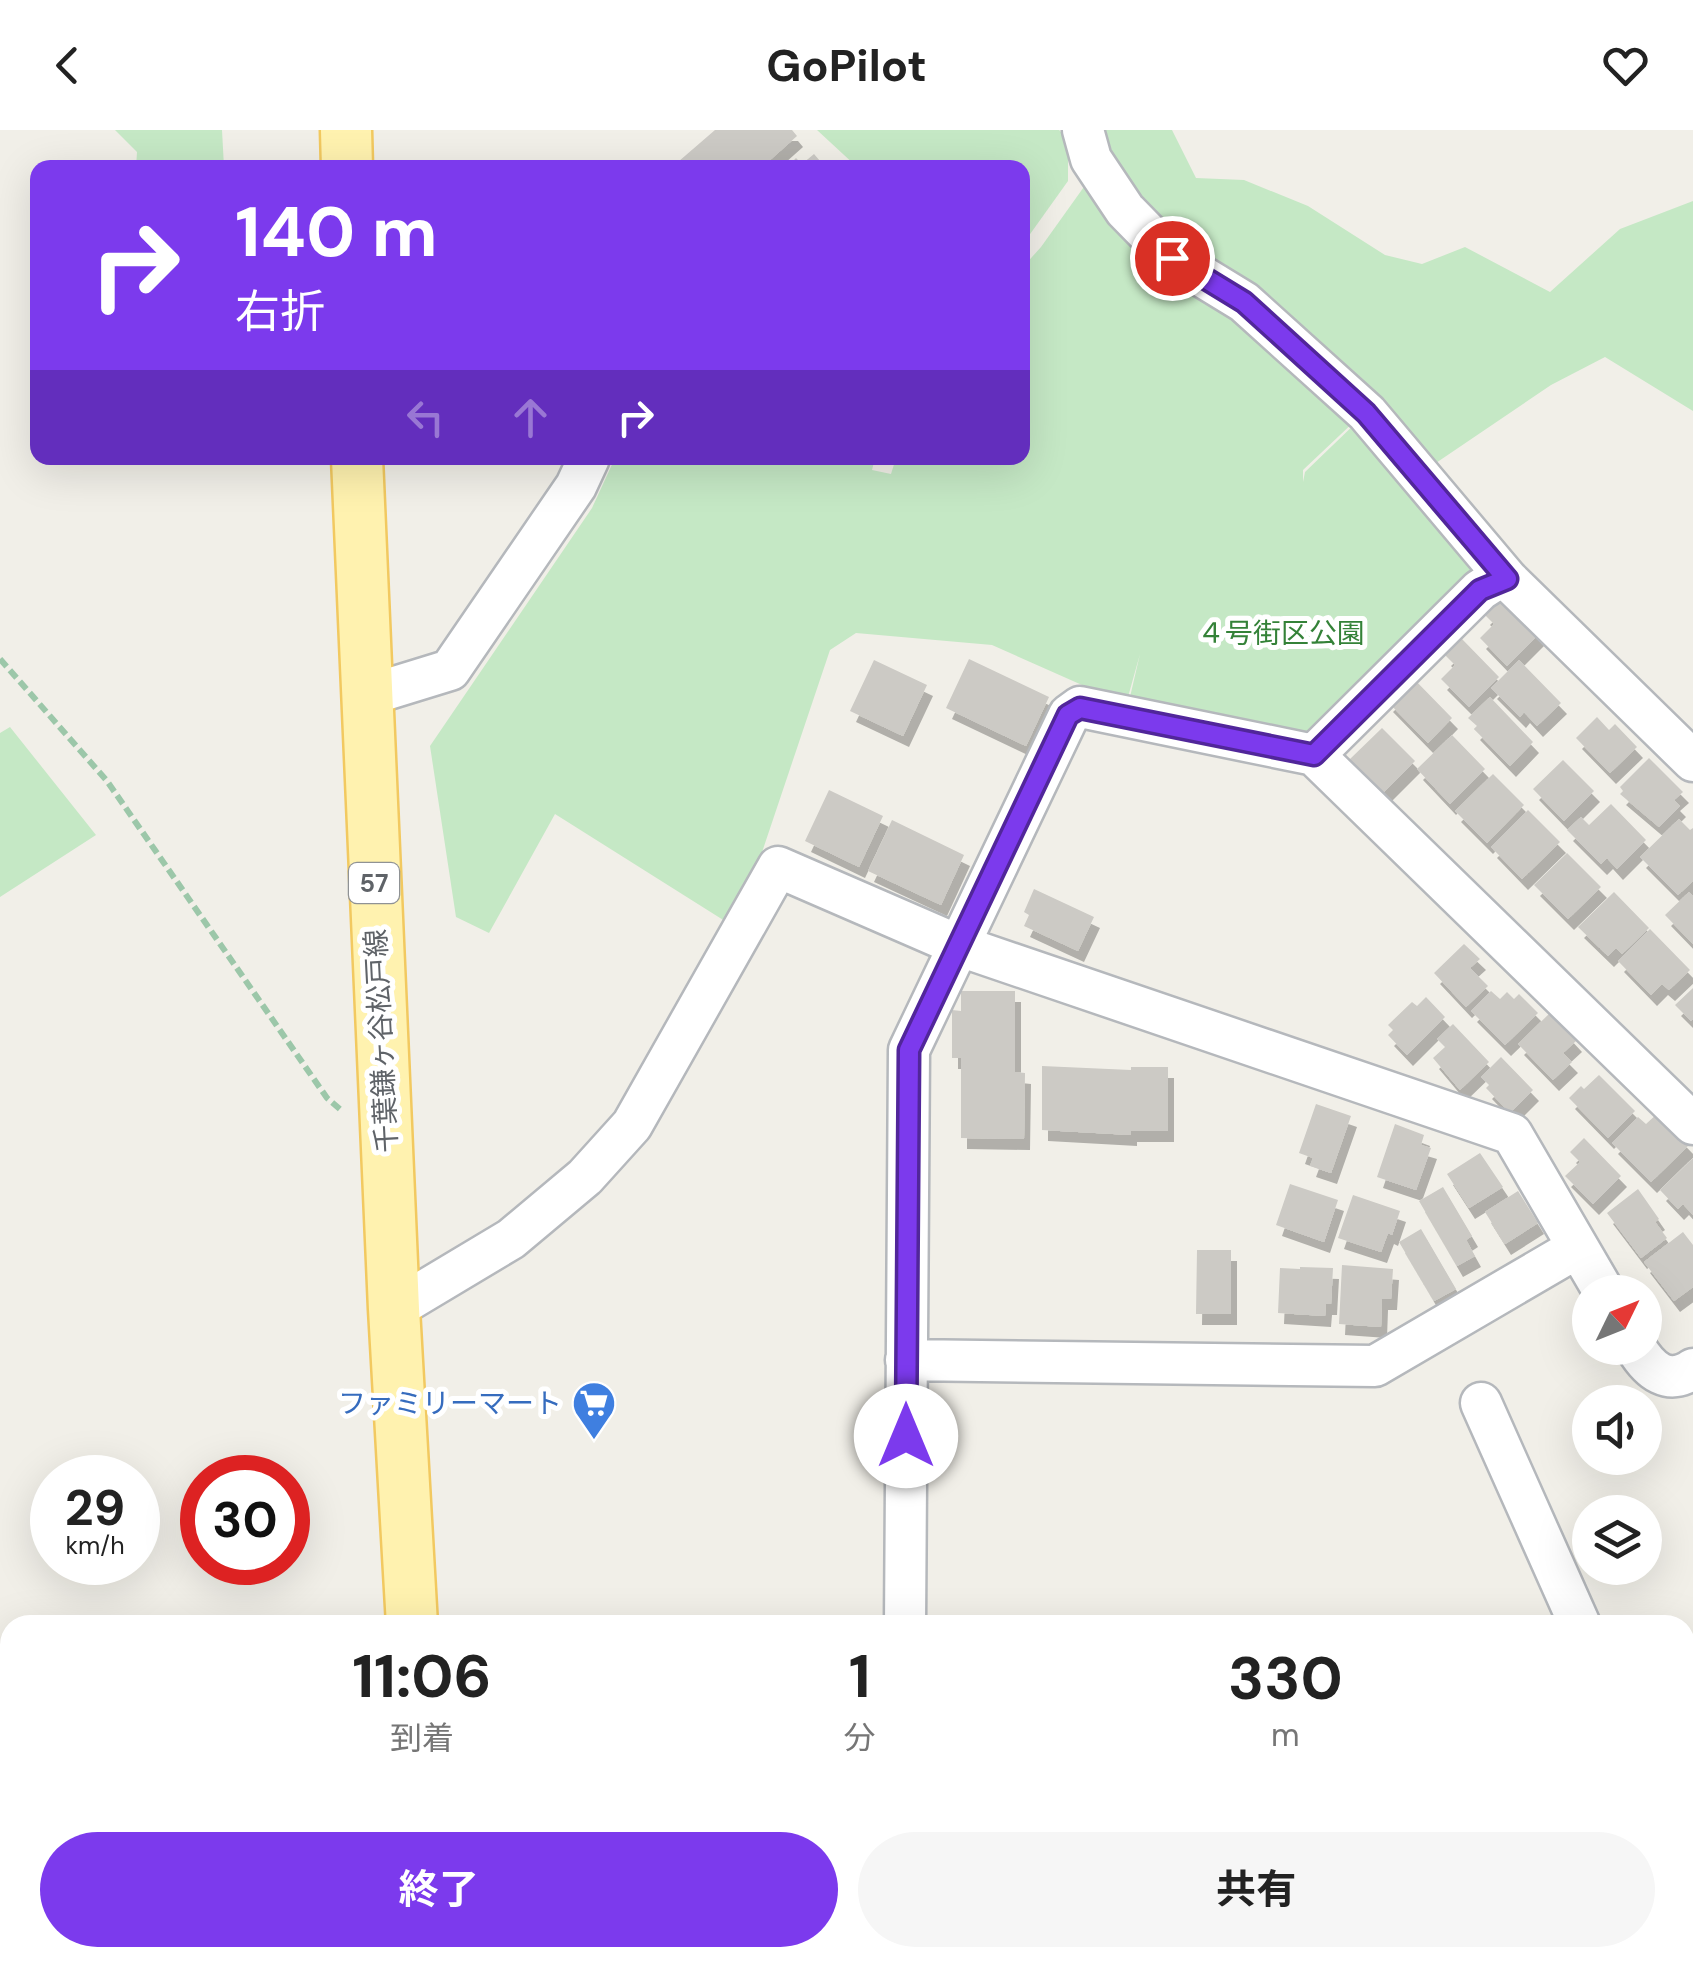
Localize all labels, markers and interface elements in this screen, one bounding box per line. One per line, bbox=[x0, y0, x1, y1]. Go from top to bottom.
text: GoPilot bbox=[766, 36, 927, 95]
icon: back bbox=[40, 38, 95, 93]
icon: heart bbox=[1598, 38, 1653, 93]
text: 140 m bbox=[235, 187, 438, 278]
icon: right bbox=[70, 200, 200, 330]
pin bbox=[1130, 216, 1215, 301]
icon: arrive bbox=[1145, 231, 1200, 286]
text: 右折 bbox=[235, 282, 325, 341]
icon: left bbox=[398, 390, 453, 445]
icon: ahead bbox=[503, 390, 558, 445]
icon: right bbox=[608, 390, 663, 445]
park label: ４号街区公園 bbox=[1197, 615, 1365, 652]
road number: 57 bbox=[349, 863, 399, 903]
street label: 千葉鎌ヶ谷松戸線 bbox=[357, 928, 406, 1154]
north arrow bbox=[1572, 1275, 1662, 1365]
map controls bbox=[1572, 1275, 1662, 1585]
supermarket icon: ファミリーマート bbox=[571, 1380, 617, 1441]
position arrow bbox=[854, 1384, 958, 1488]
place label: ファミリーマート bbox=[338, 1385, 562, 1422]
button: sound bbox=[1572, 1385, 1662, 1475]
speed limit sign: 30 bbox=[180, 1455, 310, 1585]
text: 29 bbox=[65, 1475, 125, 1541]
button: layers bbox=[1572, 1495, 1662, 1585]
text: km/h bbox=[65, 1529, 125, 1562]
text: 11:06 bbox=[352, 1637, 491, 1716]
text: 1 bbox=[849, 1637, 871, 1716]
text: 330 bbox=[1228, 1639, 1343, 1718]
text: m bbox=[1271, 1714, 1300, 1756]
text: 到着 bbox=[390, 1717, 454, 1759]
text: 分 bbox=[844, 1717, 876, 1759]
button: 終了 bbox=[40, 1832, 838, 1947]
button: 共有 bbox=[858, 1832, 1655, 1947]

